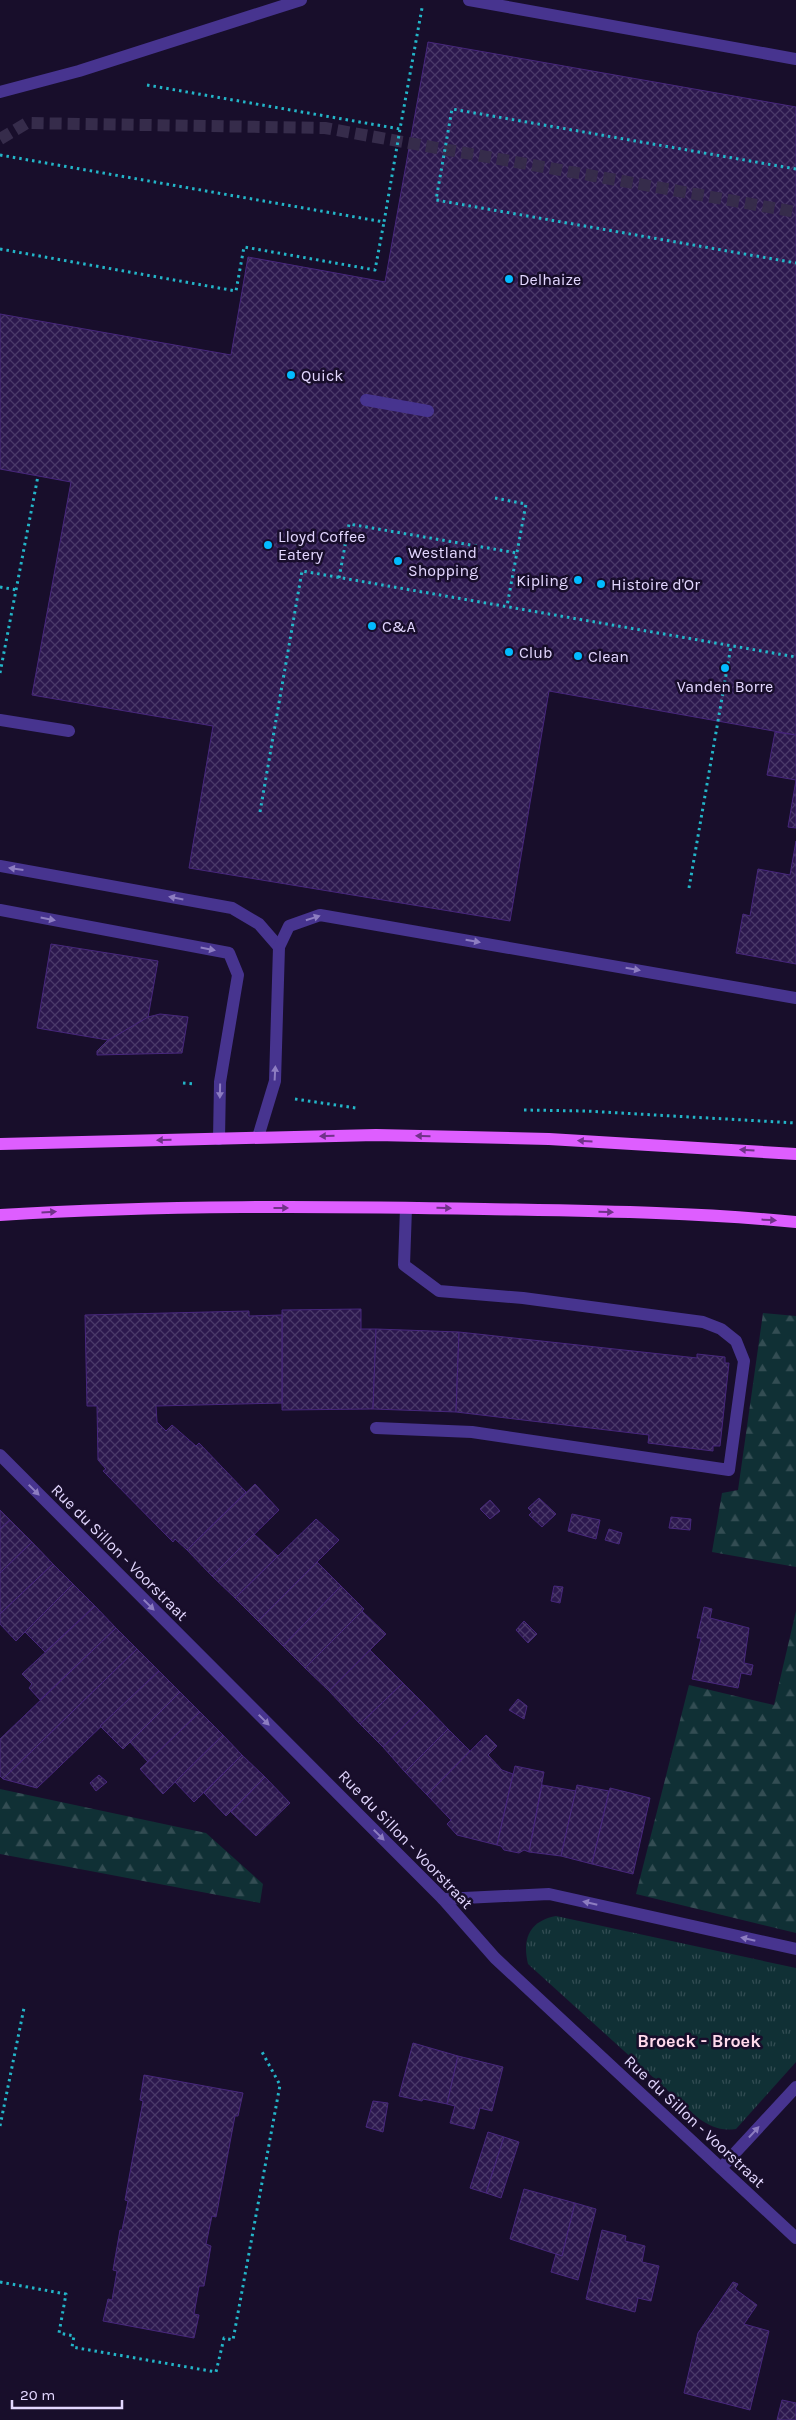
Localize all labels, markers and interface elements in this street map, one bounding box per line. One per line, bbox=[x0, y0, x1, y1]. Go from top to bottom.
place label: Delhaize bbox=[519, 270, 581, 289]
marker: Delhaize bbox=[503, 273, 515, 285]
place label: Quick bbox=[301, 366, 343, 385]
marker: Quick bbox=[285, 369, 297, 381]
place label: Lloyd Coffee Eatery bbox=[278, 527, 365, 564]
marker: Lloyd Coffee Eatery bbox=[262, 539, 274, 551]
place label: Westland Shopping bbox=[408, 543, 478, 580]
marker: Westland Shopping bbox=[392, 555, 404, 567]
place label: Kipling bbox=[516, 571, 568, 590]
marker: Kipling bbox=[572, 574, 584, 586]
place label: Histoire d'Or bbox=[611, 575, 700, 594]
marker: Histoire d'Or bbox=[595, 578, 607, 590]
place label: C&A bbox=[382, 617, 416, 636]
marker: C&A bbox=[366, 620, 378, 632]
place label: Club bbox=[519, 643, 552, 662]
marker: Club bbox=[503, 646, 515, 658]
place label: Clean bbox=[588, 647, 629, 666]
marker: Clean bbox=[572, 650, 584, 662]
marker: Vanden Borre bbox=[719, 662, 731, 674]
place label: Vanden Borre bbox=[677, 677, 773, 696]
one-way arrow bbox=[8, 865, 24, 873]
one-way arrow bbox=[169, 894, 184, 902]
one-way arrow bbox=[305, 914, 320, 921]
one-way arrow bbox=[40, 916, 56, 924]
one-way arrow bbox=[465, 938, 481, 946]
one-way arrow bbox=[200, 946, 216, 954]
one-way arrow bbox=[625, 966, 641, 974]
one-way arrow bbox=[271, 1065, 279, 1081]
one-way arrow bbox=[216, 1084, 224, 1100]
one-way arrow bbox=[319, 1132, 335, 1140]
one-way arrow bbox=[414, 1132, 430, 1140]
one-way arrow bbox=[156, 1136, 172, 1144]
one-way arrow bbox=[577, 1136, 593, 1144]
one-way arrow bbox=[739, 1146, 755, 1154]
one-way arrow bbox=[274, 1204, 290, 1212]
one-way arrow bbox=[436, 1204, 452, 1212]
one-way arrow bbox=[41, 1207, 57, 1215]
one-way arrow bbox=[598, 1208, 614, 1216]
one-way arrow bbox=[761, 1217, 777, 1225]
street label: Rue du Sillon - Voorstraat bbox=[48, 1480, 192, 1624]
one-way arrow bbox=[28, 1484, 40, 1496]
one-way arrow bbox=[143, 1598, 155, 1610]
one-way arrow bbox=[258, 1713, 270, 1725]
street label: Rue du Sillon - Voorstraat bbox=[335, 1766, 477, 1913]
one-way arrow bbox=[373, 1828, 385, 1840]
one-way arrow bbox=[582, 1899, 597, 1907]
one-way arrow bbox=[741, 1935, 756, 1943]
district label: Broeck - Broek bbox=[637, 2030, 761, 2052]
street label: Rue du Sillon - Voorstraat bbox=[621, 2051, 769, 2191]
one-way arrow bbox=[748, 2126, 760, 2138]
scale bar bbox=[12, 2378, 122, 2410]
text: 20 m bbox=[20, 2386, 55, 2404]

